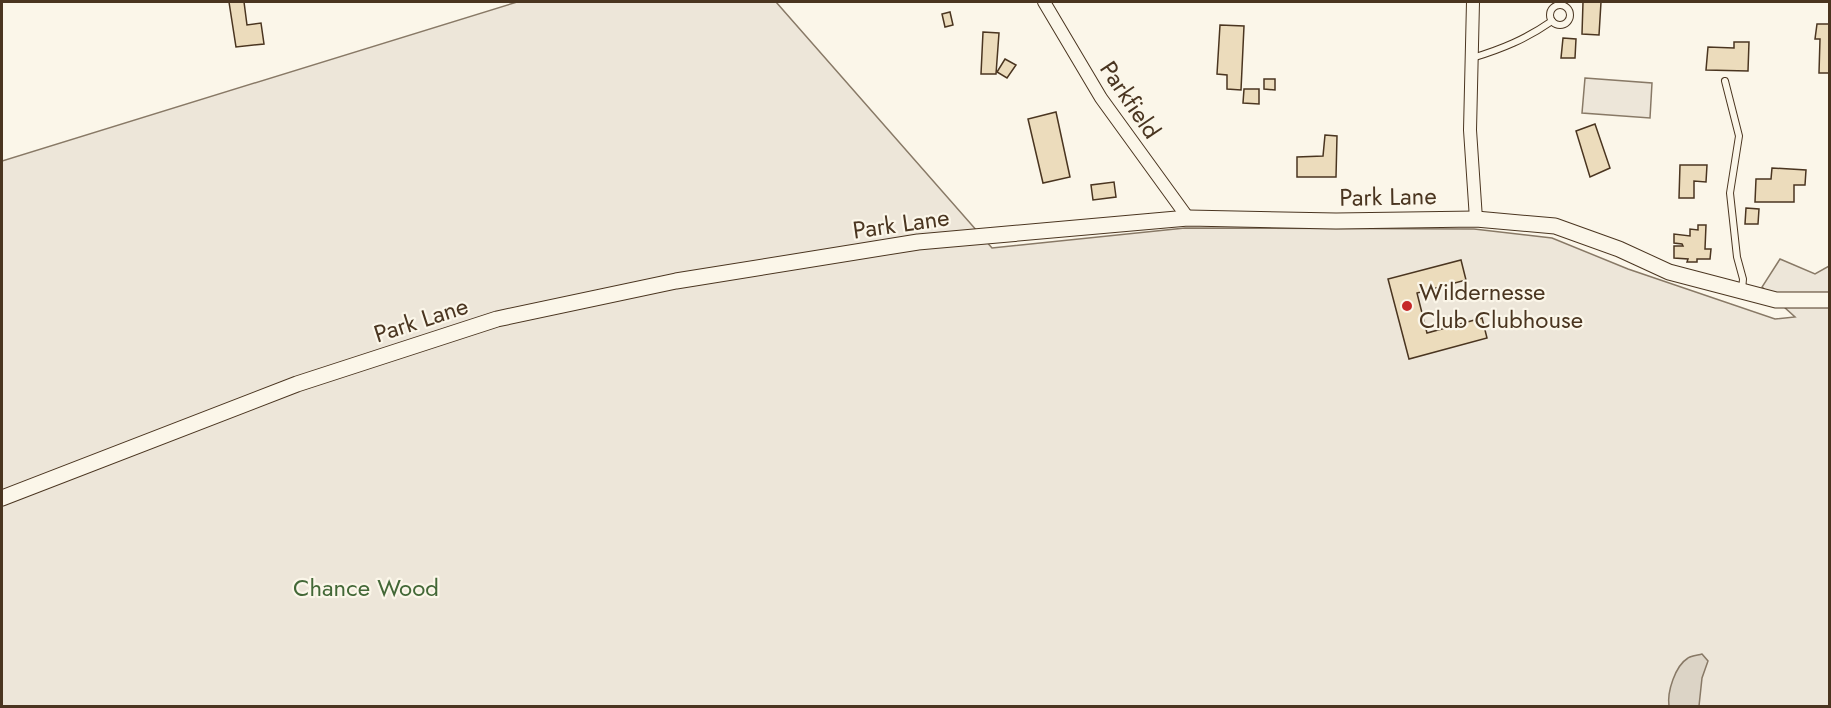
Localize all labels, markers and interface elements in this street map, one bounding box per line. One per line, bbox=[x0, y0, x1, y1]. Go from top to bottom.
street label: Parkfield bbox=[1091, 54, 1169, 146]
street label: Park Lane bbox=[1339, 178, 1437, 215]
street label: Park Lane bbox=[850, 199, 952, 248]
place label: Wildernesse Club Clubhouse bbox=[1419, 274, 1583, 337]
street label: Park Lane bbox=[369, 288, 473, 351]
marker: Wildernesse Club Clubhouse bbox=[1400, 299, 1414, 313]
park label: Chance Wood bbox=[293, 570, 439, 605]

